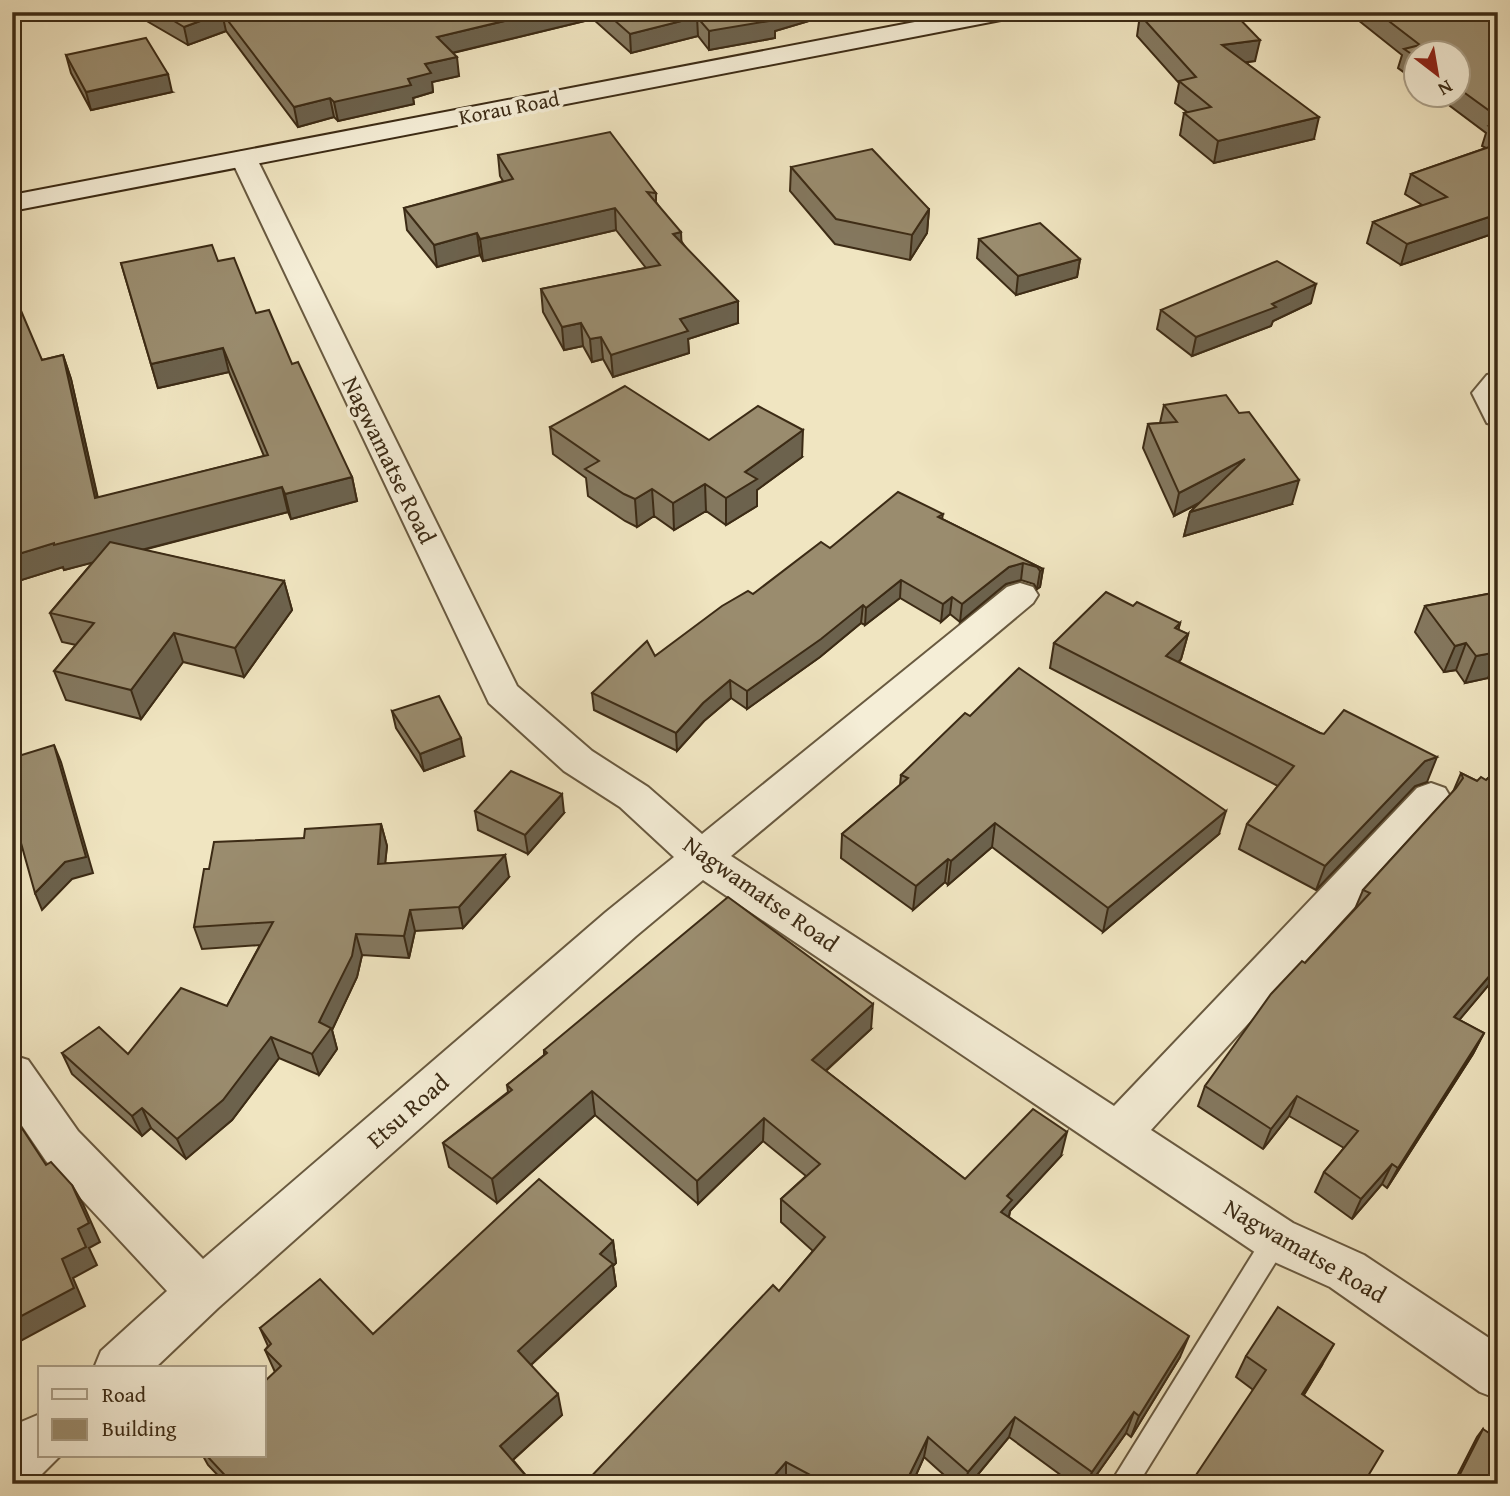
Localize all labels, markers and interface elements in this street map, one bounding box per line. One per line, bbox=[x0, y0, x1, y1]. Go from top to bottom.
north arrow bbox=[1402, 38, 1472, 108]
text: N bbox=[1433, 73, 1458, 104]
street label: Korau Road bbox=[456, 82, 562, 132]
street label: Nagwamatse Road bbox=[334, 370, 445, 550]
street label: Nagwamatse Road bbox=[676, 827, 846, 960]
street label: Etsu Road bbox=[359, 1065, 457, 1156]
street label: Nagwamatse Road bbox=[1217, 1190, 1393, 1311]
legend bbox=[38, 1366, 266, 1458]
text: Road bbox=[102, 1379, 147, 1410]
text: Building bbox=[102, 1413, 177, 1444]

